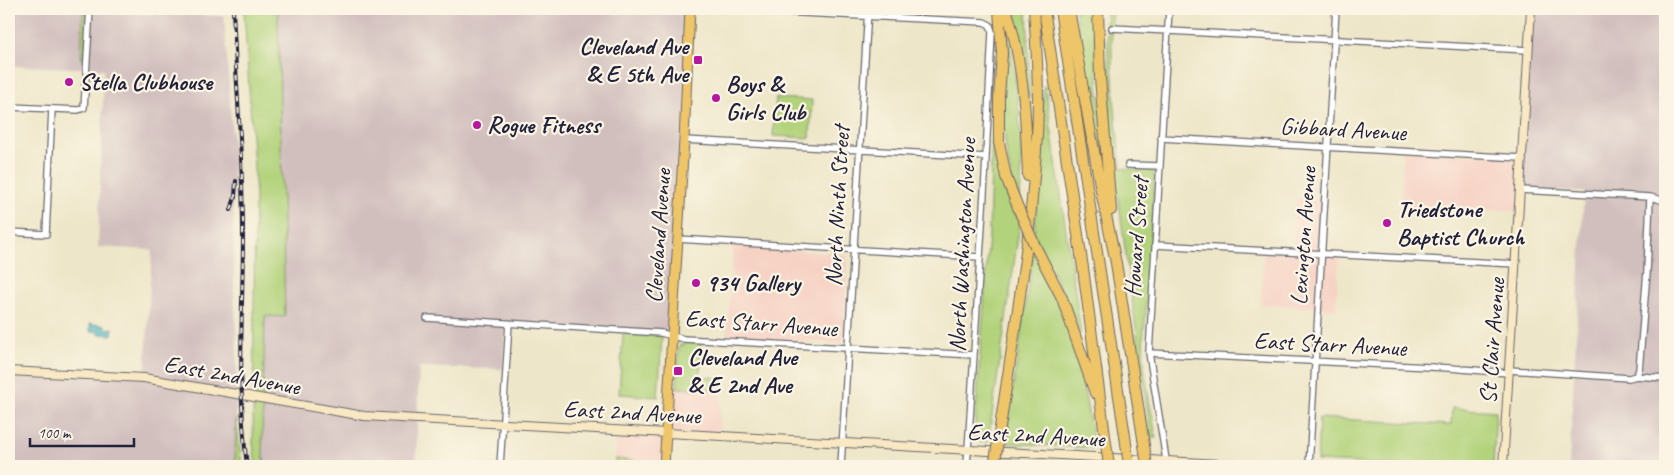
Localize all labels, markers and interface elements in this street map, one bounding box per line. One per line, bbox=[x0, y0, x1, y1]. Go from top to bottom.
place label: Cleveland Ave & E 5th Ave bbox=[579, 31, 690, 89]
marker: Cleveland Ave & E 5th Ave bbox=[692, 54, 704, 66]
place label: Stella Clubhouse bbox=[79, 67, 214, 97]
place label: Boys & Girls Club bbox=[726, 69, 807, 127]
marker: Stella Clubhouse bbox=[63, 76, 75, 88]
marker: Boys & Girls Club bbox=[710, 92, 722, 104]
place label: Rogue Fitness bbox=[487, 110, 602, 140]
street label: Gibbard Avenue bbox=[1279, 111, 1409, 147]
marker: Rogue Fitness bbox=[471, 119, 483, 131]
street label: North Ninth Street bbox=[818, 122, 856, 287]
street label: North Washington Avenue bbox=[941, 135, 983, 353]
street label: Lexington Avenue bbox=[1283, 164, 1323, 306]
street label: Cleveland Avenue bbox=[638, 166, 678, 304]
street label: Howard Street bbox=[1117, 173, 1155, 298]
place label: Triedstone Baptist Church bbox=[1397, 194, 1525, 252]
marker: Triedstone Baptist Church bbox=[1381, 217, 1393, 229]
place label: 934 Gallery bbox=[706, 268, 803, 298]
street label: St Clair Avenue bbox=[1473, 275, 1512, 405]
marker: 934 Gallery bbox=[690, 277, 702, 289]
street label: East Starr Avenue bbox=[684, 303, 840, 343]
street label: East Starr Avenue bbox=[1253, 325, 1409, 363]
place label: Cleveland Ave & E 2nd Ave bbox=[688, 342, 799, 400]
street label: East 2nd Avenue bbox=[162, 348, 304, 402]
marker: Cleveland Ave & E 2nd Ave bbox=[672, 365, 684, 377]
street label: East 2nd Avenue bbox=[563, 393, 704, 431]
scale bar bbox=[30, 415, 134, 447]
street label: East 2nd Avenue bbox=[967, 416, 1108, 454]
text: 100 m bbox=[38, 424, 72, 443]

